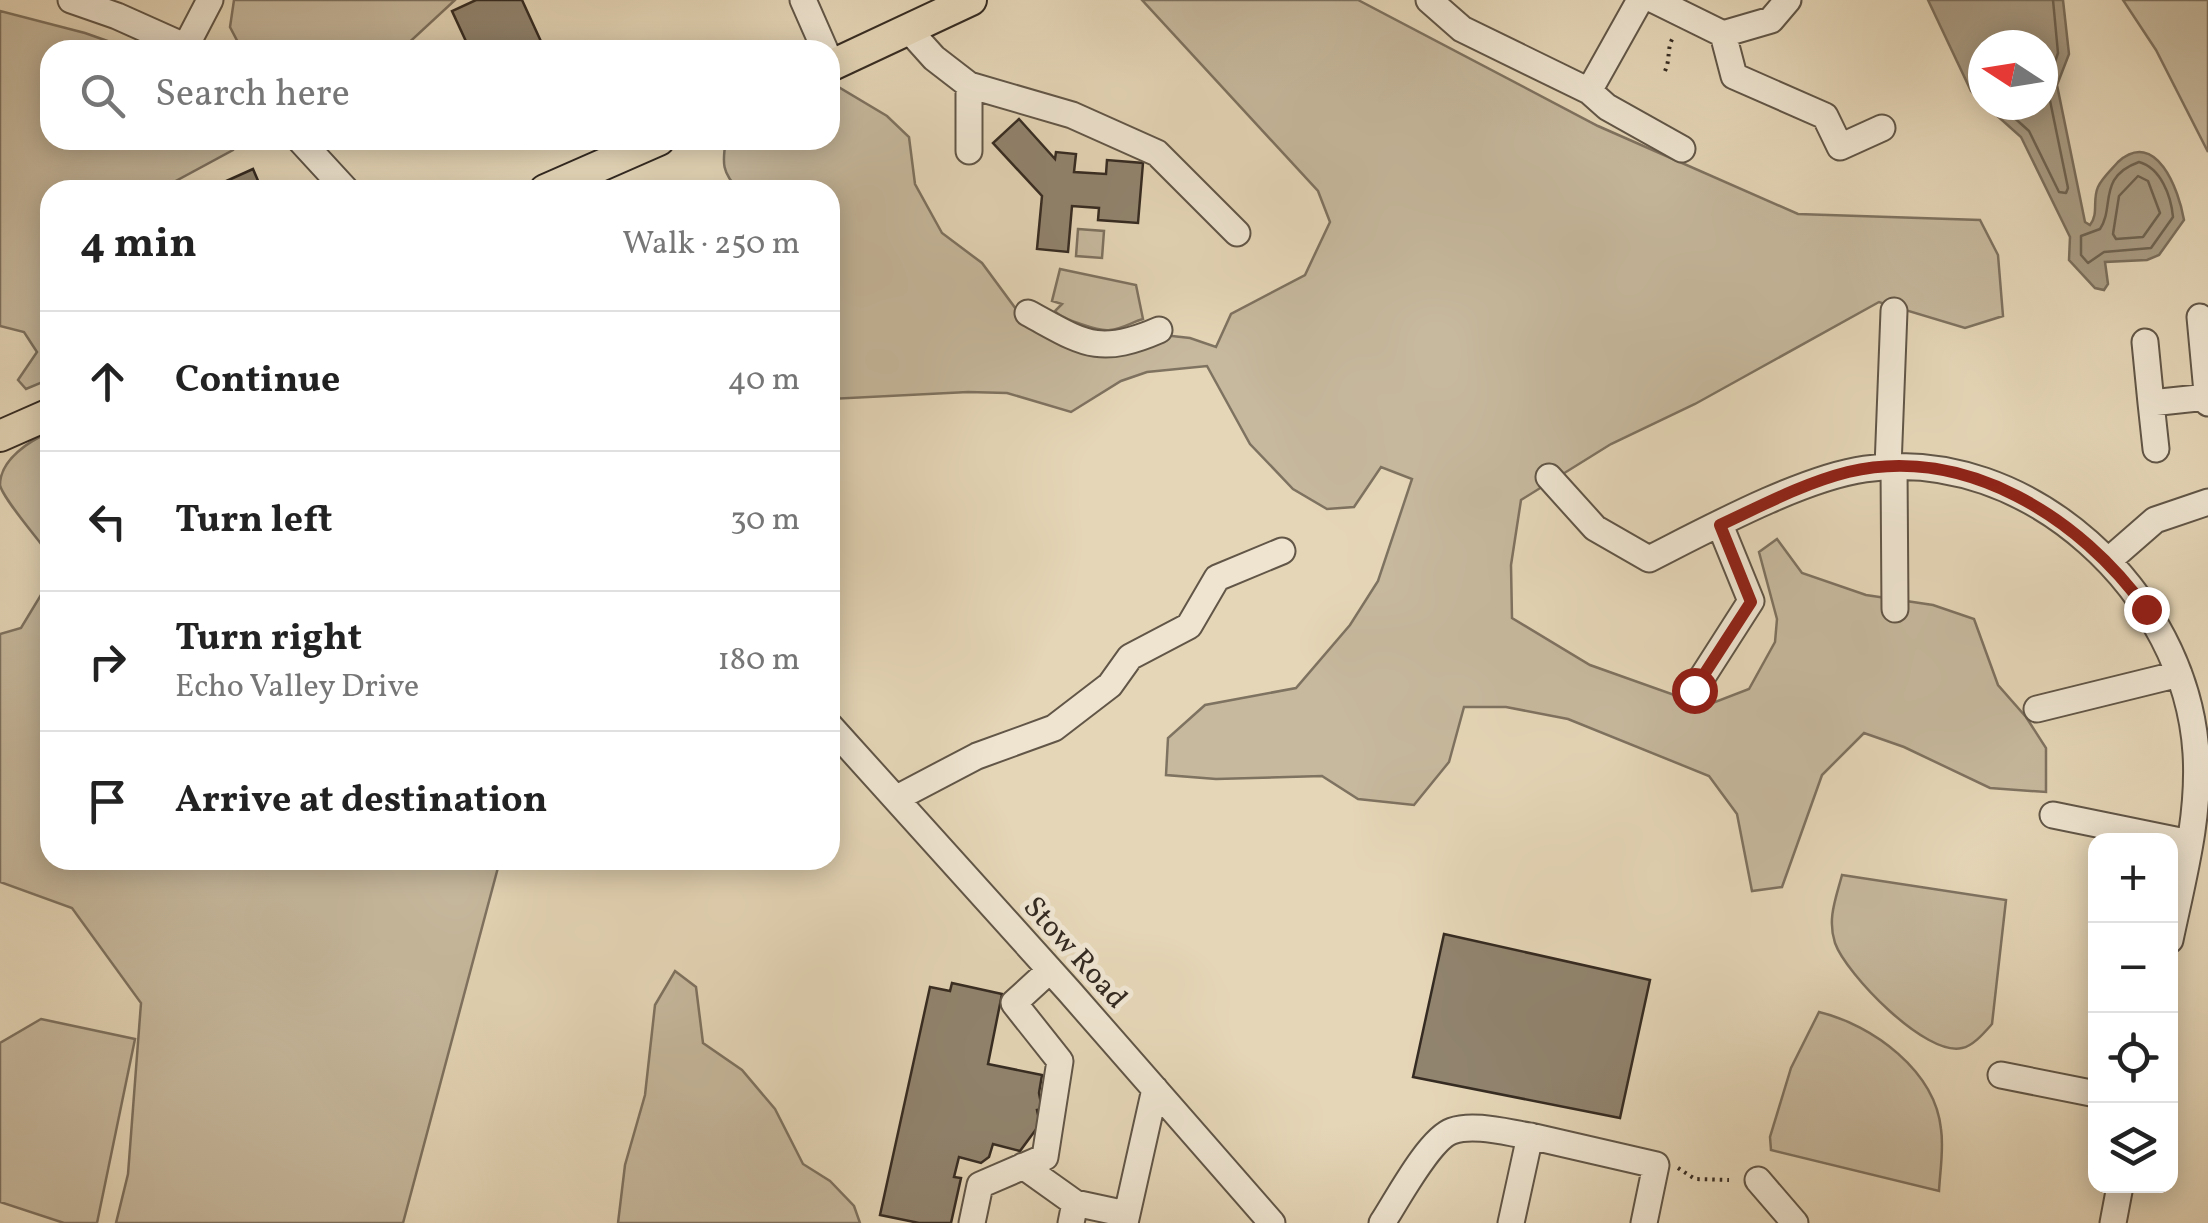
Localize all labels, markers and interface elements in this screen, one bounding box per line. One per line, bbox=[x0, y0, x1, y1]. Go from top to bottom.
north arrow bbox=[1968, 30, 2058, 120]
search box bbox=[40, 40, 840, 150]
icon: search bbox=[75, 68, 130, 123]
text: Search here bbox=[155, 69, 350, 122]
text: 4 min bbox=[80, 216, 197, 275]
text: Walk · 250 m bbox=[622, 223, 800, 267]
icon: ahead bbox=[80, 354, 135, 409]
text: Continue bbox=[175, 355, 340, 408]
text: 40 m bbox=[728, 359, 800, 403]
icon: left bbox=[80, 494, 135, 549]
text: Turn left bbox=[175, 495, 332, 548]
text: 30 m bbox=[730, 499, 800, 543]
route end bbox=[2124, 587, 2170, 633]
text: Turn right bbox=[175, 613, 362, 666]
icon: right bbox=[80, 634, 135, 689]
text: 180 m bbox=[717, 639, 800, 683]
text: Echo Valley Drive bbox=[175, 666, 419, 710]
route start bbox=[1672, 668, 1718, 714]
icon: arrive bbox=[80, 774, 135, 829]
text: Arrive at destination bbox=[175, 775, 548, 828]
map controls bbox=[2088, 833, 2178, 1193]
button: + bbox=[2088, 833, 2178, 923]
street label: Stow Road bbox=[1013, 888, 1136, 1019]
button: − bbox=[2088, 923, 2178, 1013]
button: locate bbox=[2088, 1013, 2178, 1103]
button: layers bbox=[2088, 1103, 2178, 1193]

